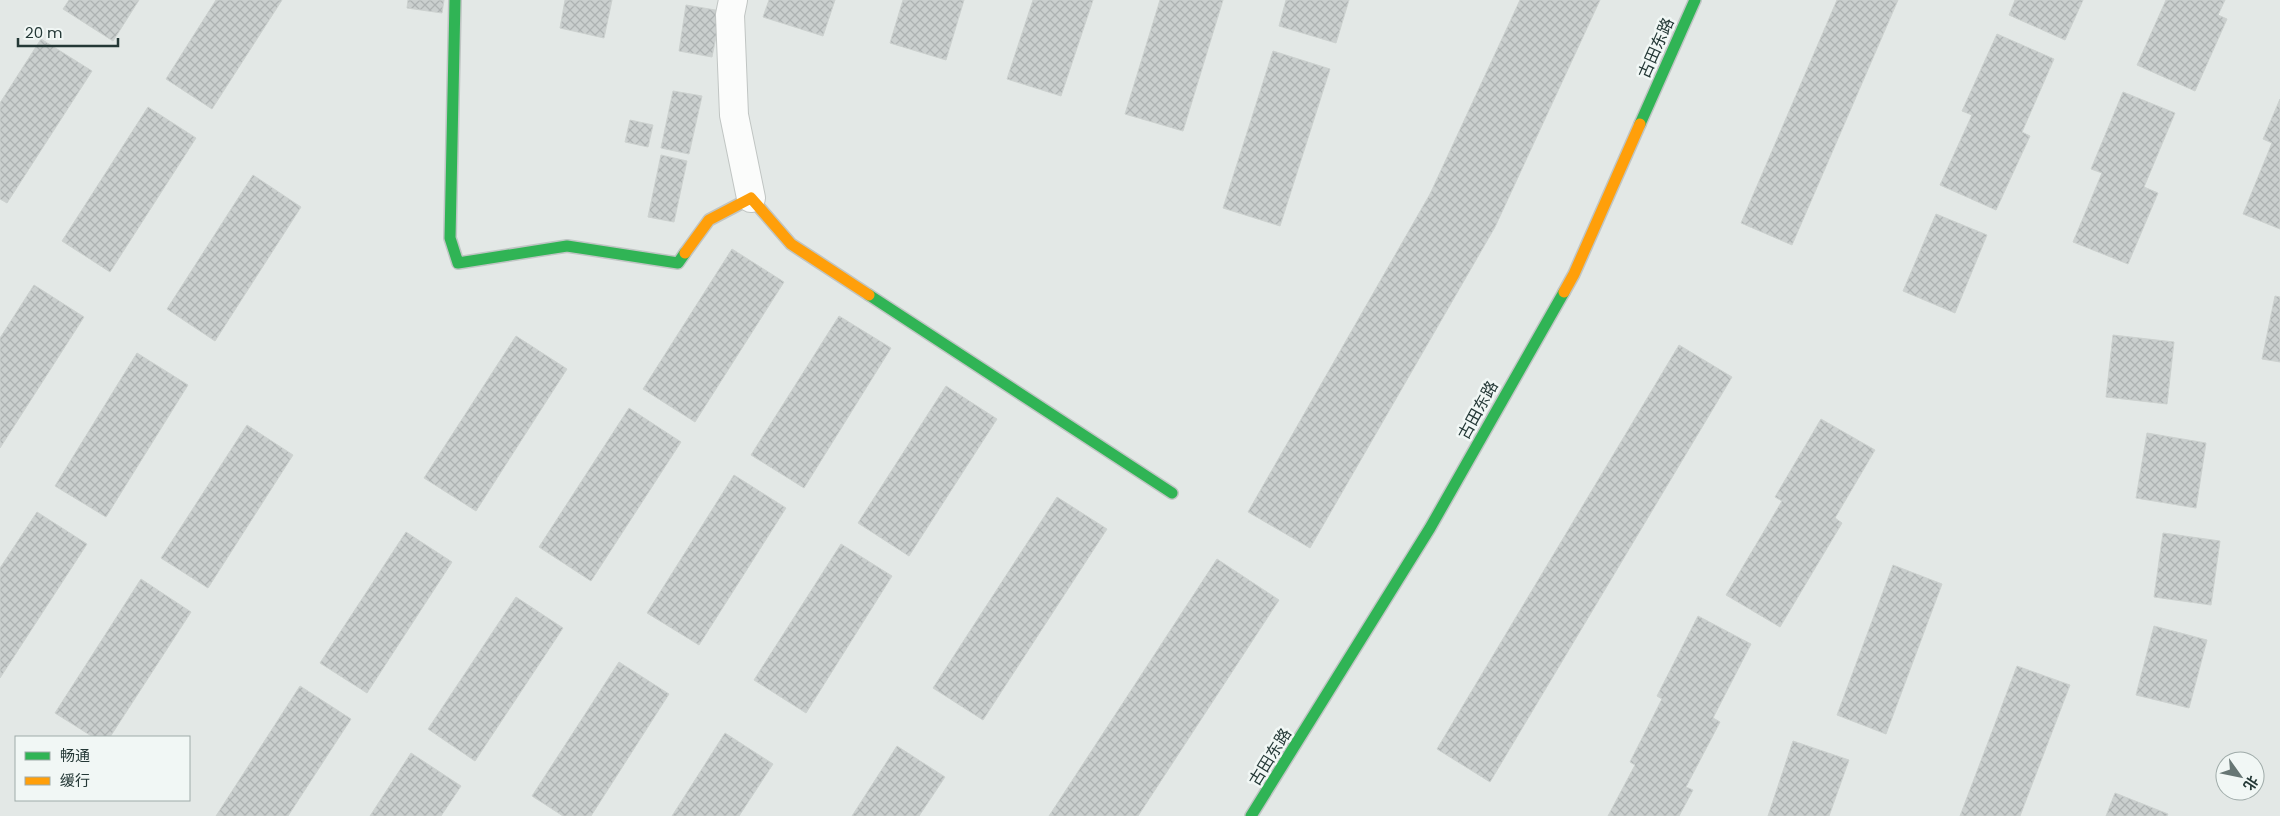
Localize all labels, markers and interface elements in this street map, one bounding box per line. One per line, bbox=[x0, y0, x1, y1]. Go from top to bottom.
street label: 古田东路 bbox=[1632, 14, 1680, 82]
scale bar bbox=[18, 15, 118, 47]
text: 20 m bbox=[25, 22, 63, 43]
street label: 古田东路 bbox=[1452, 376, 1504, 444]
street label: 古田东路 bbox=[1243, 724, 1297, 790]
legend bbox=[15, 736, 190, 801]
text: 畅通 bbox=[60, 745, 90, 766]
north arrow bbox=[2215, 751, 2265, 801]
text: 缓行 bbox=[60, 770, 90, 791]
text: 北 bbox=[2239, 772, 2263, 794]

